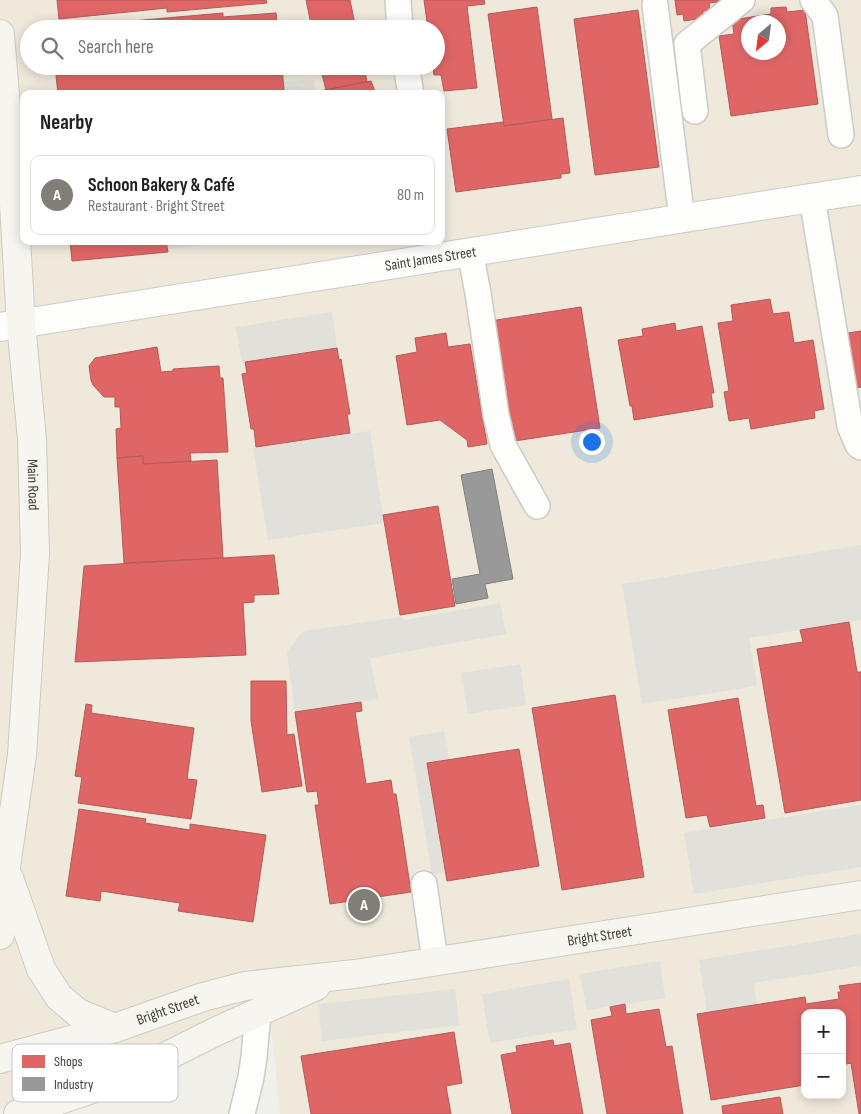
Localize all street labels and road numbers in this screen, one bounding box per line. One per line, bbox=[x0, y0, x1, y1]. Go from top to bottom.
street label: Saint James Street bbox=[383, 242, 478, 276]
street label: Main Road bbox=[23, 459, 43, 511]
street label: Bright Street bbox=[566, 922, 634, 951]
street label: Bright Street bbox=[134, 990, 202, 1030]

